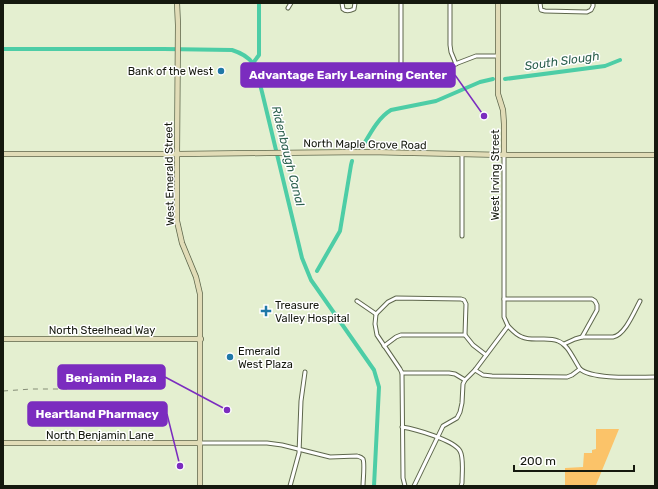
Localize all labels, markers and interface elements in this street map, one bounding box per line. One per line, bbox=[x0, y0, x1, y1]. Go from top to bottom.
water label: South Slough bbox=[524, 49, 600, 73]
callout: Advantage Early Learning Center bbox=[241, 63, 455, 87]
place label: Bank of the West bbox=[128, 65, 214, 78]
marker: Bank of the West bbox=[216, 66, 226, 76]
text: Advantage Early Learning Center bbox=[249, 68, 447, 82]
water label: Ridenbaugh Canal bbox=[269, 104, 308, 209]
street label: West Emerald Street bbox=[162, 121, 177, 226]
street label: West Irving Street bbox=[489, 129, 502, 221]
street label: North Maple Grove Road bbox=[303, 137, 427, 152]
place label: Treasure Valley Hospital bbox=[275, 299, 349, 325]
marker: Treasure Valley Hospital bbox=[260, 305, 272, 317]
street label: North Steelhead Way bbox=[49, 324, 155, 337]
place label: Emerald West Plaza bbox=[238, 345, 293, 371]
marker: Emerald West Plaza bbox=[225, 352, 235, 362]
callout: Benjamin Plaza bbox=[58, 365, 165, 389]
text: Benjamin Plaza bbox=[65, 371, 157, 385]
callout: Heartland Pharmacy bbox=[28, 402, 167, 426]
text: Heartland Pharmacy bbox=[35, 407, 159, 421]
street label: North Benjamin Lane bbox=[46, 429, 154, 442]
scale bar bbox=[514, 447, 634, 473]
text: 200 m bbox=[520, 454, 556, 468]

